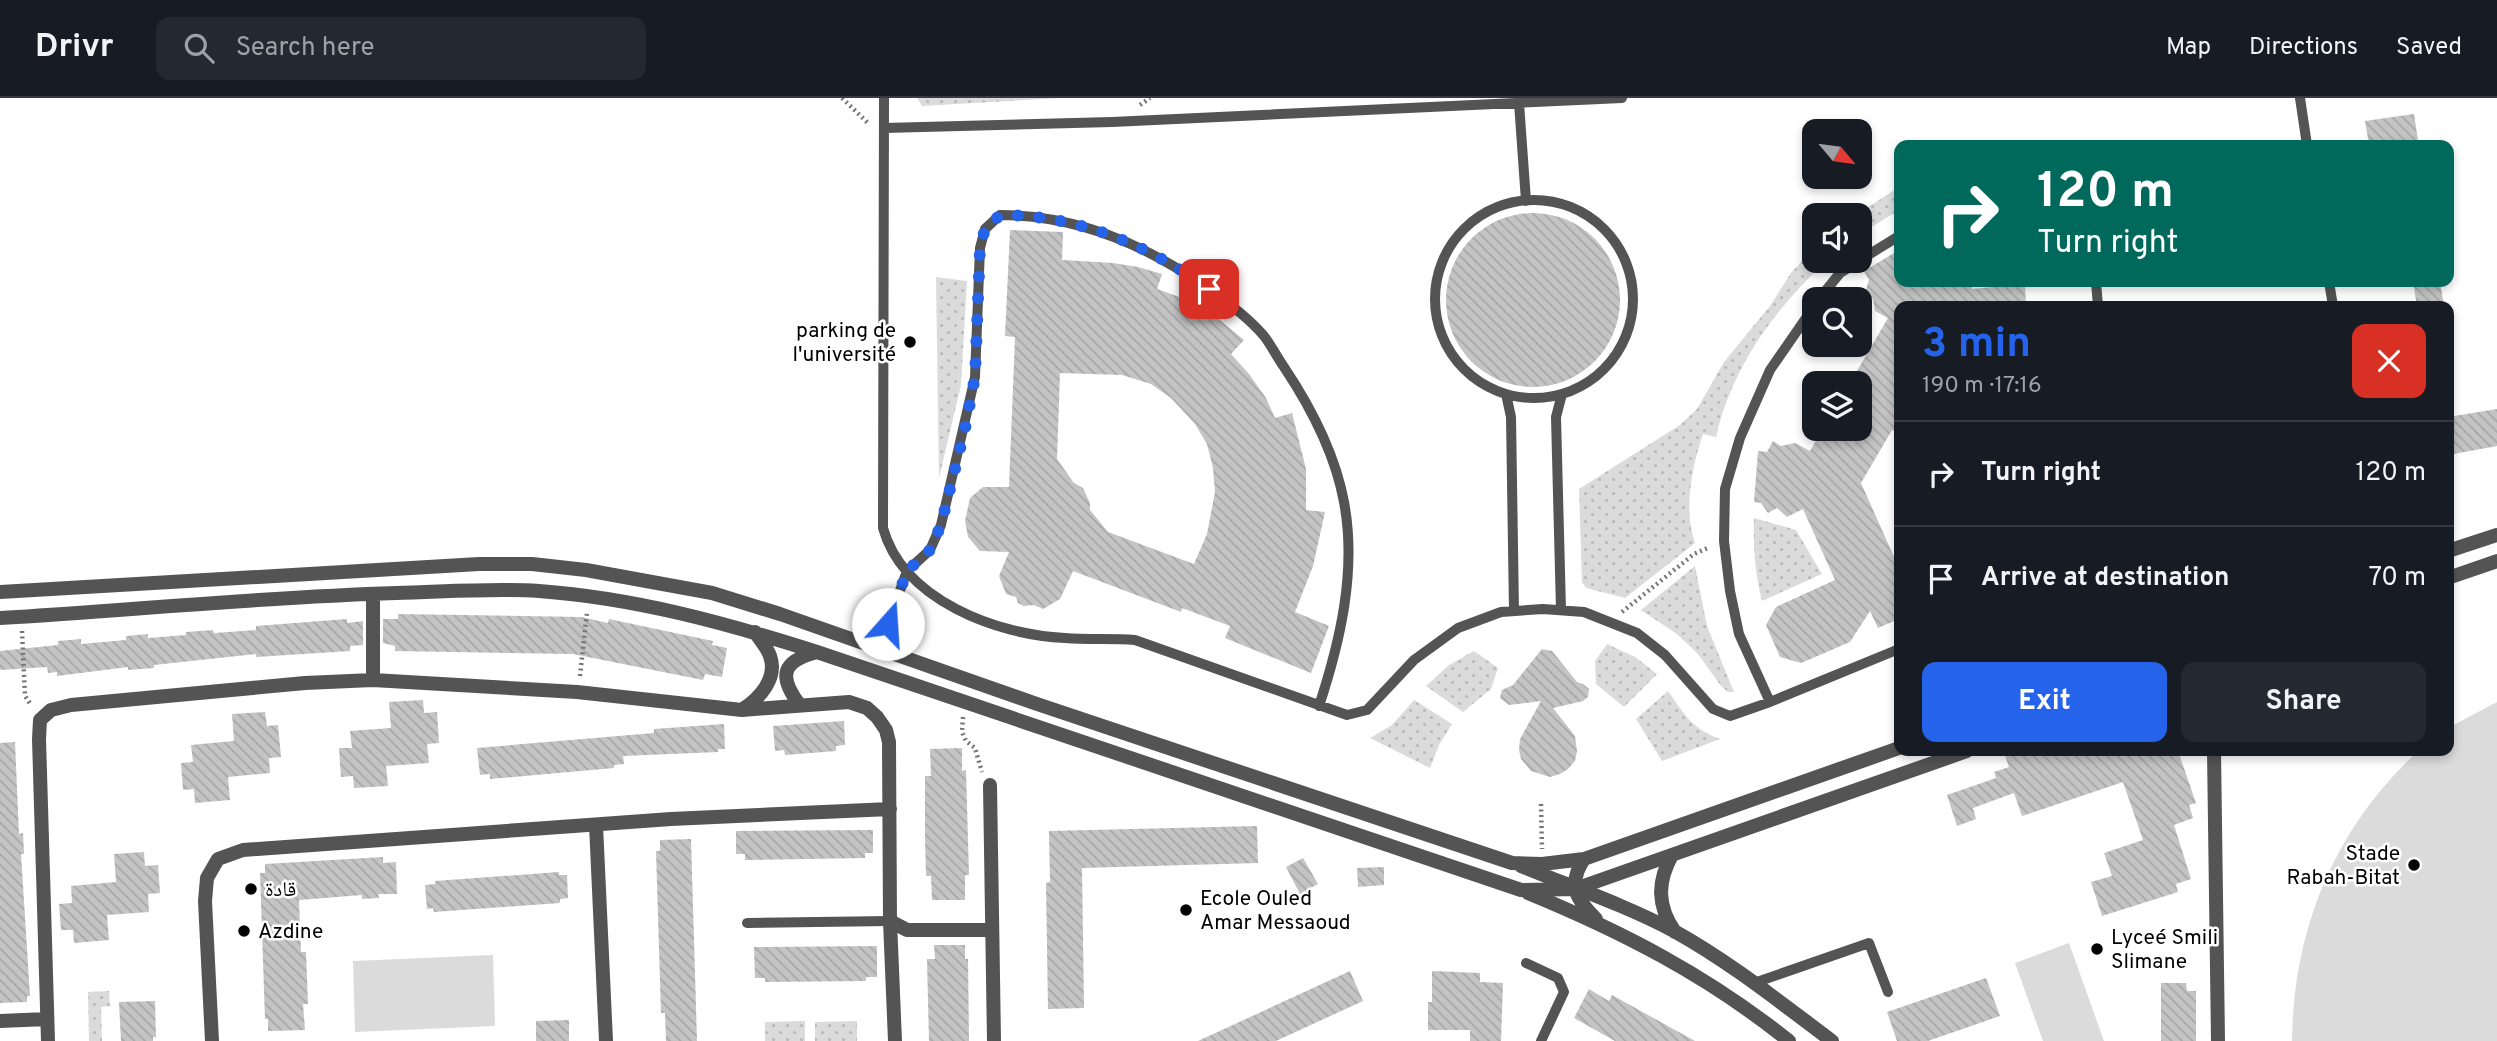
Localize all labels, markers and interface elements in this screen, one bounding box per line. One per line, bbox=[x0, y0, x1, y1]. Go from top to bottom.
search box bbox=[156, 17, 646, 80]
text: Drivr bbox=[35, 27, 114, 69]
icon: search bbox=[180, 29, 218, 67]
text: Search here bbox=[236, 32, 375, 65]
text: Map bbox=[2166, 33, 2211, 63]
text: Directions bbox=[2249, 33, 2358, 63]
text: Saved bbox=[2396, 33, 2462, 63]
north arrow bbox=[1802, 119, 1872, 189]
map controls bbox=[1802, 119, 1872, 441]
text: 120 m bbox=[2037, 163, 2174, 225]
icon: right bbox=[1922, 168, 2013, 259]
button: sound bbox=[1802, 203, 1872, 273]
text: Turn right bbox=[2037, 224, 2179, 264]
pin bbox=[1179, 259, 1239, 319]
icon: arrive bbox=[1190, 270, 1228, 308]
button: search bbox=[1802, 287, 1872, 357]
place label: parking de l'université bbox=[793, 318, 896, 369]
text: 3 min bbox=[1922, 319, 2031, 372]
button: close bbox=[2352, 324, 2426, 398]
marker: parking de l'université bbox=[902, 334, 918, 350]
button: layers bbox=[1802, 371, 1872, 441]
text: 190 m · 17:16 bbox=[1922, 372, 2042, 401]
icon: right bbox=[1922, 455, 1960, 493]
text: Turn right bbox=[1981, 457, 2101, 490]
text: 120 m bbox=[2356, 457, 2426, 490]
icon: arrive bbox=[1922, 560, 1960, 598]
text: Arrive at destination bbox=[1981, 562, 2229, 595]
text: 70 m bbox=[2368, 562, 2426, 595]
position arrow bbox=[851, 587, 925, 661]
button: Exit bbox=[1922, 662, 2167, 742]
button: Share bbox=[2181, 662, 2426, 742]
place label: Stade Rabah-Bitat bbox=[2287, 841, 2400, 892]
marker: Stade Rabah-Bitat bbox=[2406, 857, 2422, 873]
place label: قادة bbox=[265, 877, 296, 904]
marker: قادة bbox=[243, 881, 259, 897]
place label: Ecole Ouled Amar Messaoud bbox=[1200, 886, 1351, 937]
marker: Ecole Ouled Amar Messaoud bbox=[1178, 902, 1194, 918]
place label: Azdine bbox=[258, 919, 323, 946]
marker: Azdine bbox=[236, 923, 252, 939]
place label: Lyceé Smili Slimane bbox=[2111, 925, 2218, 976]
marker: Lyceé Smili Slimane bbox=[2089, 941, 2105, 957]

